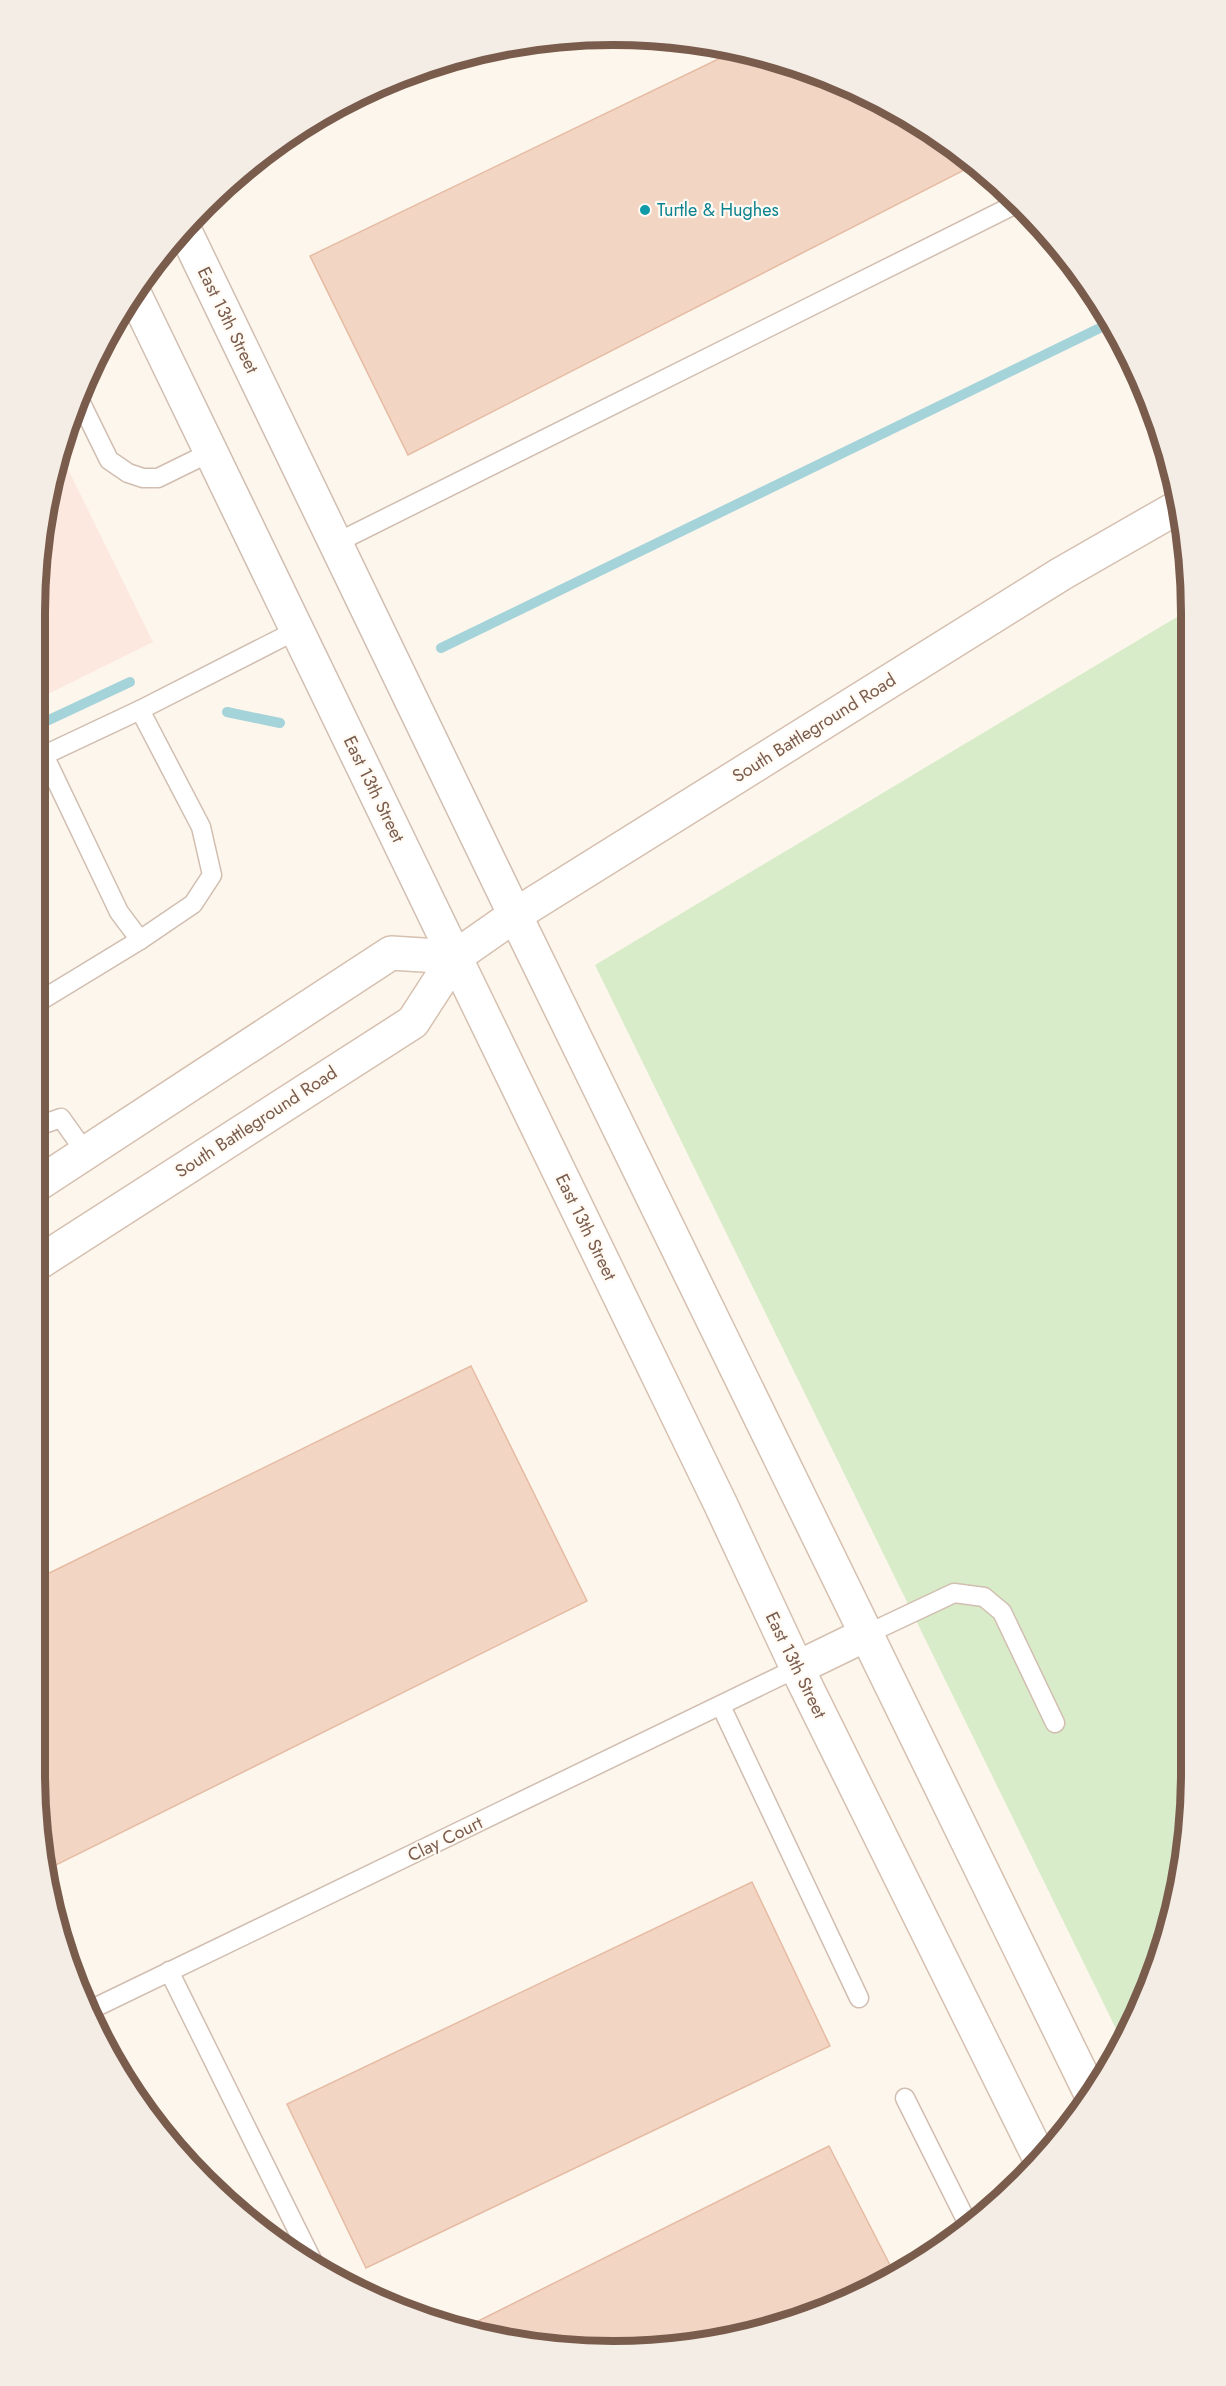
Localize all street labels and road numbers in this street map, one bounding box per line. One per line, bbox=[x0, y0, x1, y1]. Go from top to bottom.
street label: East 13th Street bbox=[191, 262, 265, 378]
street label: South Battleground Road bbox=[727, 667, 901, 789]
street label: East 13th Street bbox=[337, 731, 411, 847]
street label: South Battleground Road bbox=[170, 1060, 342, 1184]
street label: East 13th Street bbox=[549, 1169, 623, 1285]
street label: East 13th Street bbox=[759, 1607, 833, 1723]
street label: Clay Court bbox=[403, 1809, 487, 1868]

